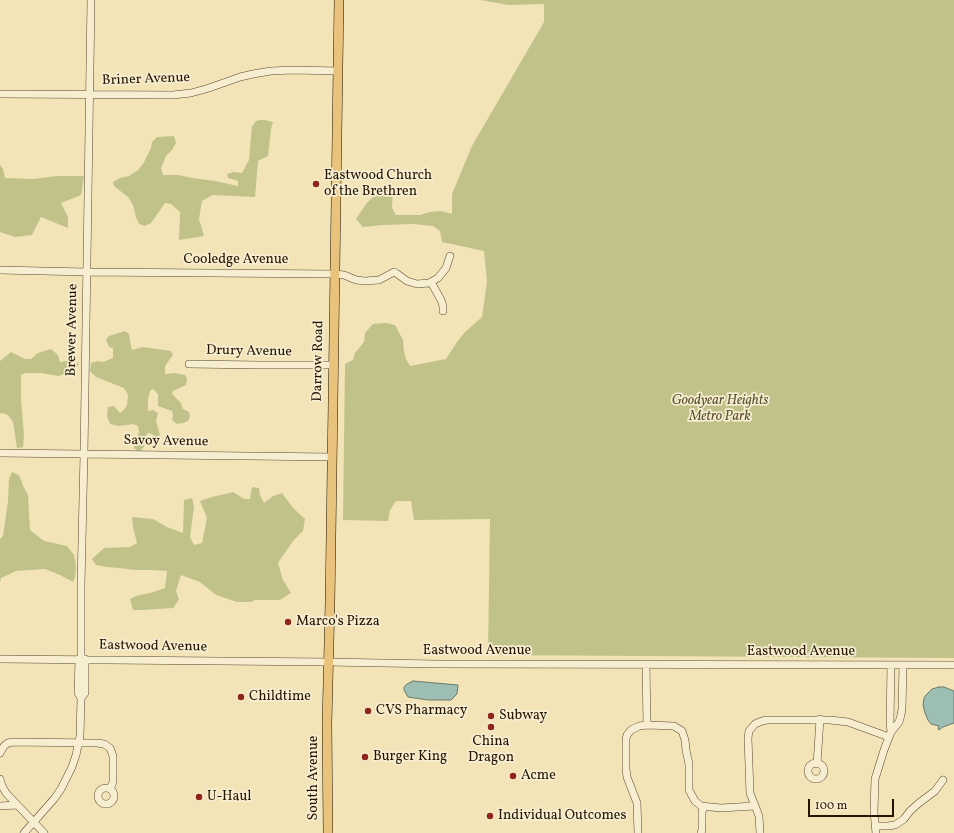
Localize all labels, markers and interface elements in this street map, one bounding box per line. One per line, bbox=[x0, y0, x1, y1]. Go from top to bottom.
street label: Briner Avenue bbox=[102, 70, 190, 90]
place label: Eastwood Church of the Brethren bbox=[324, 168, 432, 200]
marker: Eastwood Church of the Brethren bbox=[311, 179, 321, 189]
street label: Cooledge Avenue bbox=[184, 252, 288, 268]
street label: Brewer Avenue bbox=[64, 283, 82, 377]
street label: Darrow Road bbox=[310, 320, 328, 402]
street label: Drury Avenue bbox=[206, 343, 292, 361]
park label: Goodyear Heights Metro Park bbox=[672, 393, 768, 426]
street label: Savoy Avenue bbox=[123, 433, 209, 451]
place label: Marco's Pizza bbox=[296, 614, 380, 630]
marker: Marco's Pizza bbox=[283, 617, 293, 627]
street label: Eastwood Avenue bbox=[99, 638, 207, 656]
street label: Eastwood Avenue bbox=[423, 643, 531, 659]
street label: Eastwood Avenue bbox=[747, 644, 855, 660]
place label: Childtime bbox=[249, 689, 311, 705]
marker: Childtime bbox=[236, 692, 246, 702]
place label: CVS Pharmacy bbox=[376, 703, 467, 719]
marker: CVS Pharmacy bbox=[363, 706, 373, 716]
place label: Subway bbox=[499, 708, 547, 724]
marker: Subway bbox=[486, 711, 496, 721]
marker: China Dragon bbox=[486, 722, 496, 732]
place label: China Dragon bbox=[468, 734, 514, 766]
street label: South Avenue bbox=[306, 736, 322, 820]
place label: Burger King bbox=[373, 749, 447, 765]
marker: Burger King bbox=[360, 752, 370, 762]
place label: Acme bbox=[521, 768, 556, 784]
marker: Acme bbox=[508, 771, 518, 781]
place label: U-Haul bbox=[207, 789, 251, 805]
scale bar bbox=[810, 791, 896, 817]
marker: U-Haul bbox=[194, 792, 204, 802]
text: 100 m bbox=[815, 798, 847, 814]
place label: Individual Outcomes bbox=[498, 808, 626, 824]
marker: Individual Outcomes bbox=[485, 811, 495, 821]

